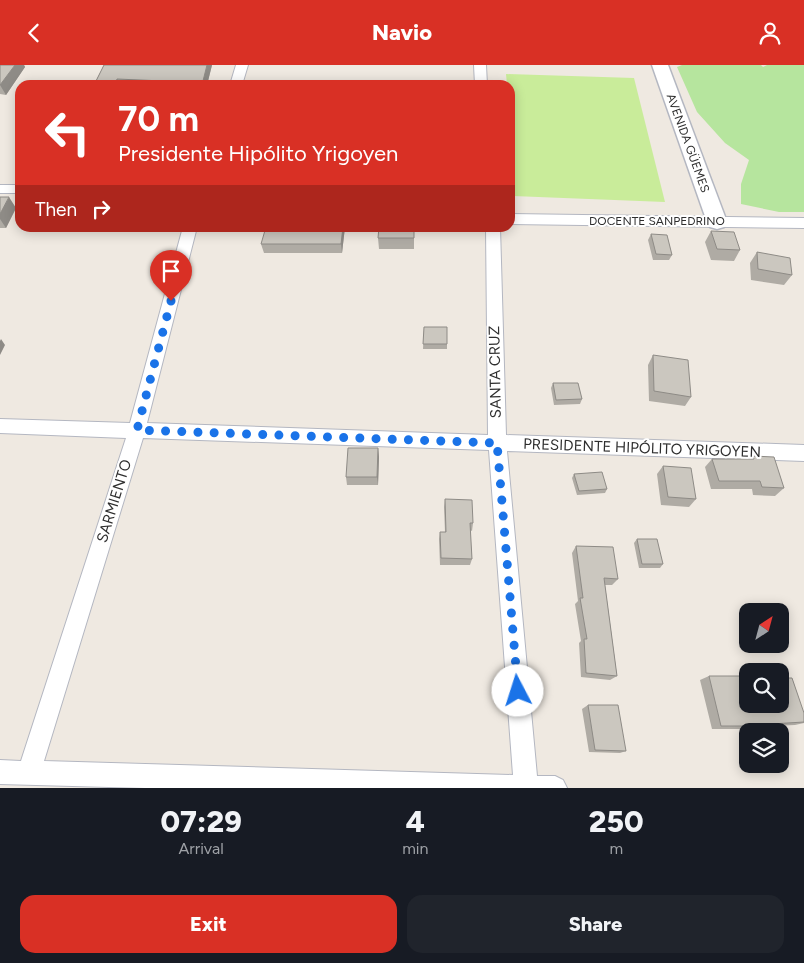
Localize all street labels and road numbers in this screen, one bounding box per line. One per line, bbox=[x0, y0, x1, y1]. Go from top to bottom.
street label: AVENIDA GÜEMES bbox=[664, 92, 712, 194]
street label: DOCENTE SANPEDRINO bbox=[589, 214, 725, 228]
street label: SANTA CRUZ bbox=[485, 326, 505, 418]
street label: PRESIDENTE HIPÓLITO YRIGOYEN bbox=[523, 435, 761, 461]
street label: SARMIENTO bbox=[93, 457, 135, 545]

